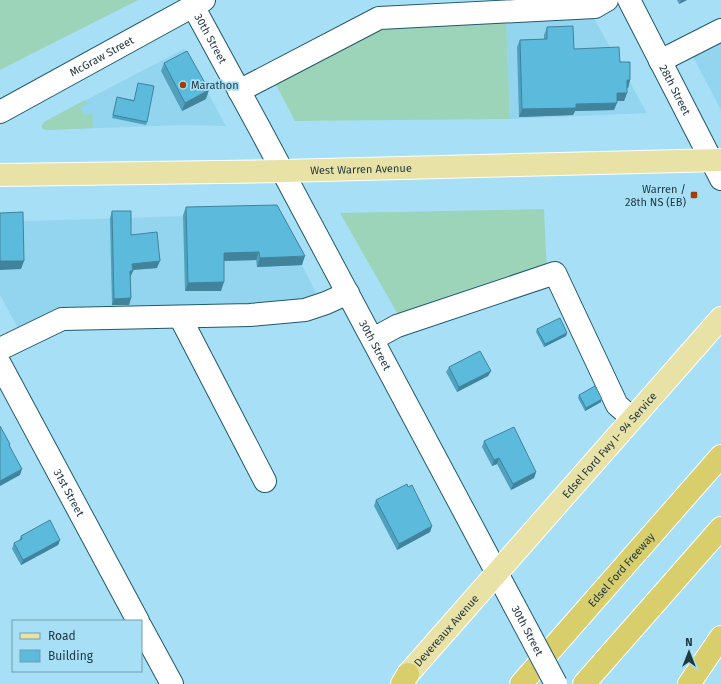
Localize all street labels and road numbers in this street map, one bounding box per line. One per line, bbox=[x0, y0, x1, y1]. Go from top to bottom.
street label: 30th Street bbox=[191, 12, 229, 66]
street label: McGraw Street bbox=[68, 34, 136, 79]
street label: 28th Street bbox=[656, 63, 693, 117]
street label: West Warren Avenue bbox=[310, 162, 412, 177]
street label: 30th Street bbox=[356, 318, 394, 373]
street label: Edsel Ford Fwy I- 94 Service bbox=[560, 390, 660, 501]
street label: 31st Street bbox=[51, 467, 87, 519]
street label: Edsel Ford Freeway bbox=[586, 530, 658, 610]
street label: Devereaux Avenue bbox=[412, 592, 482, 669]
street label: 30th Street bbox=[509, 604, 546, 658]

